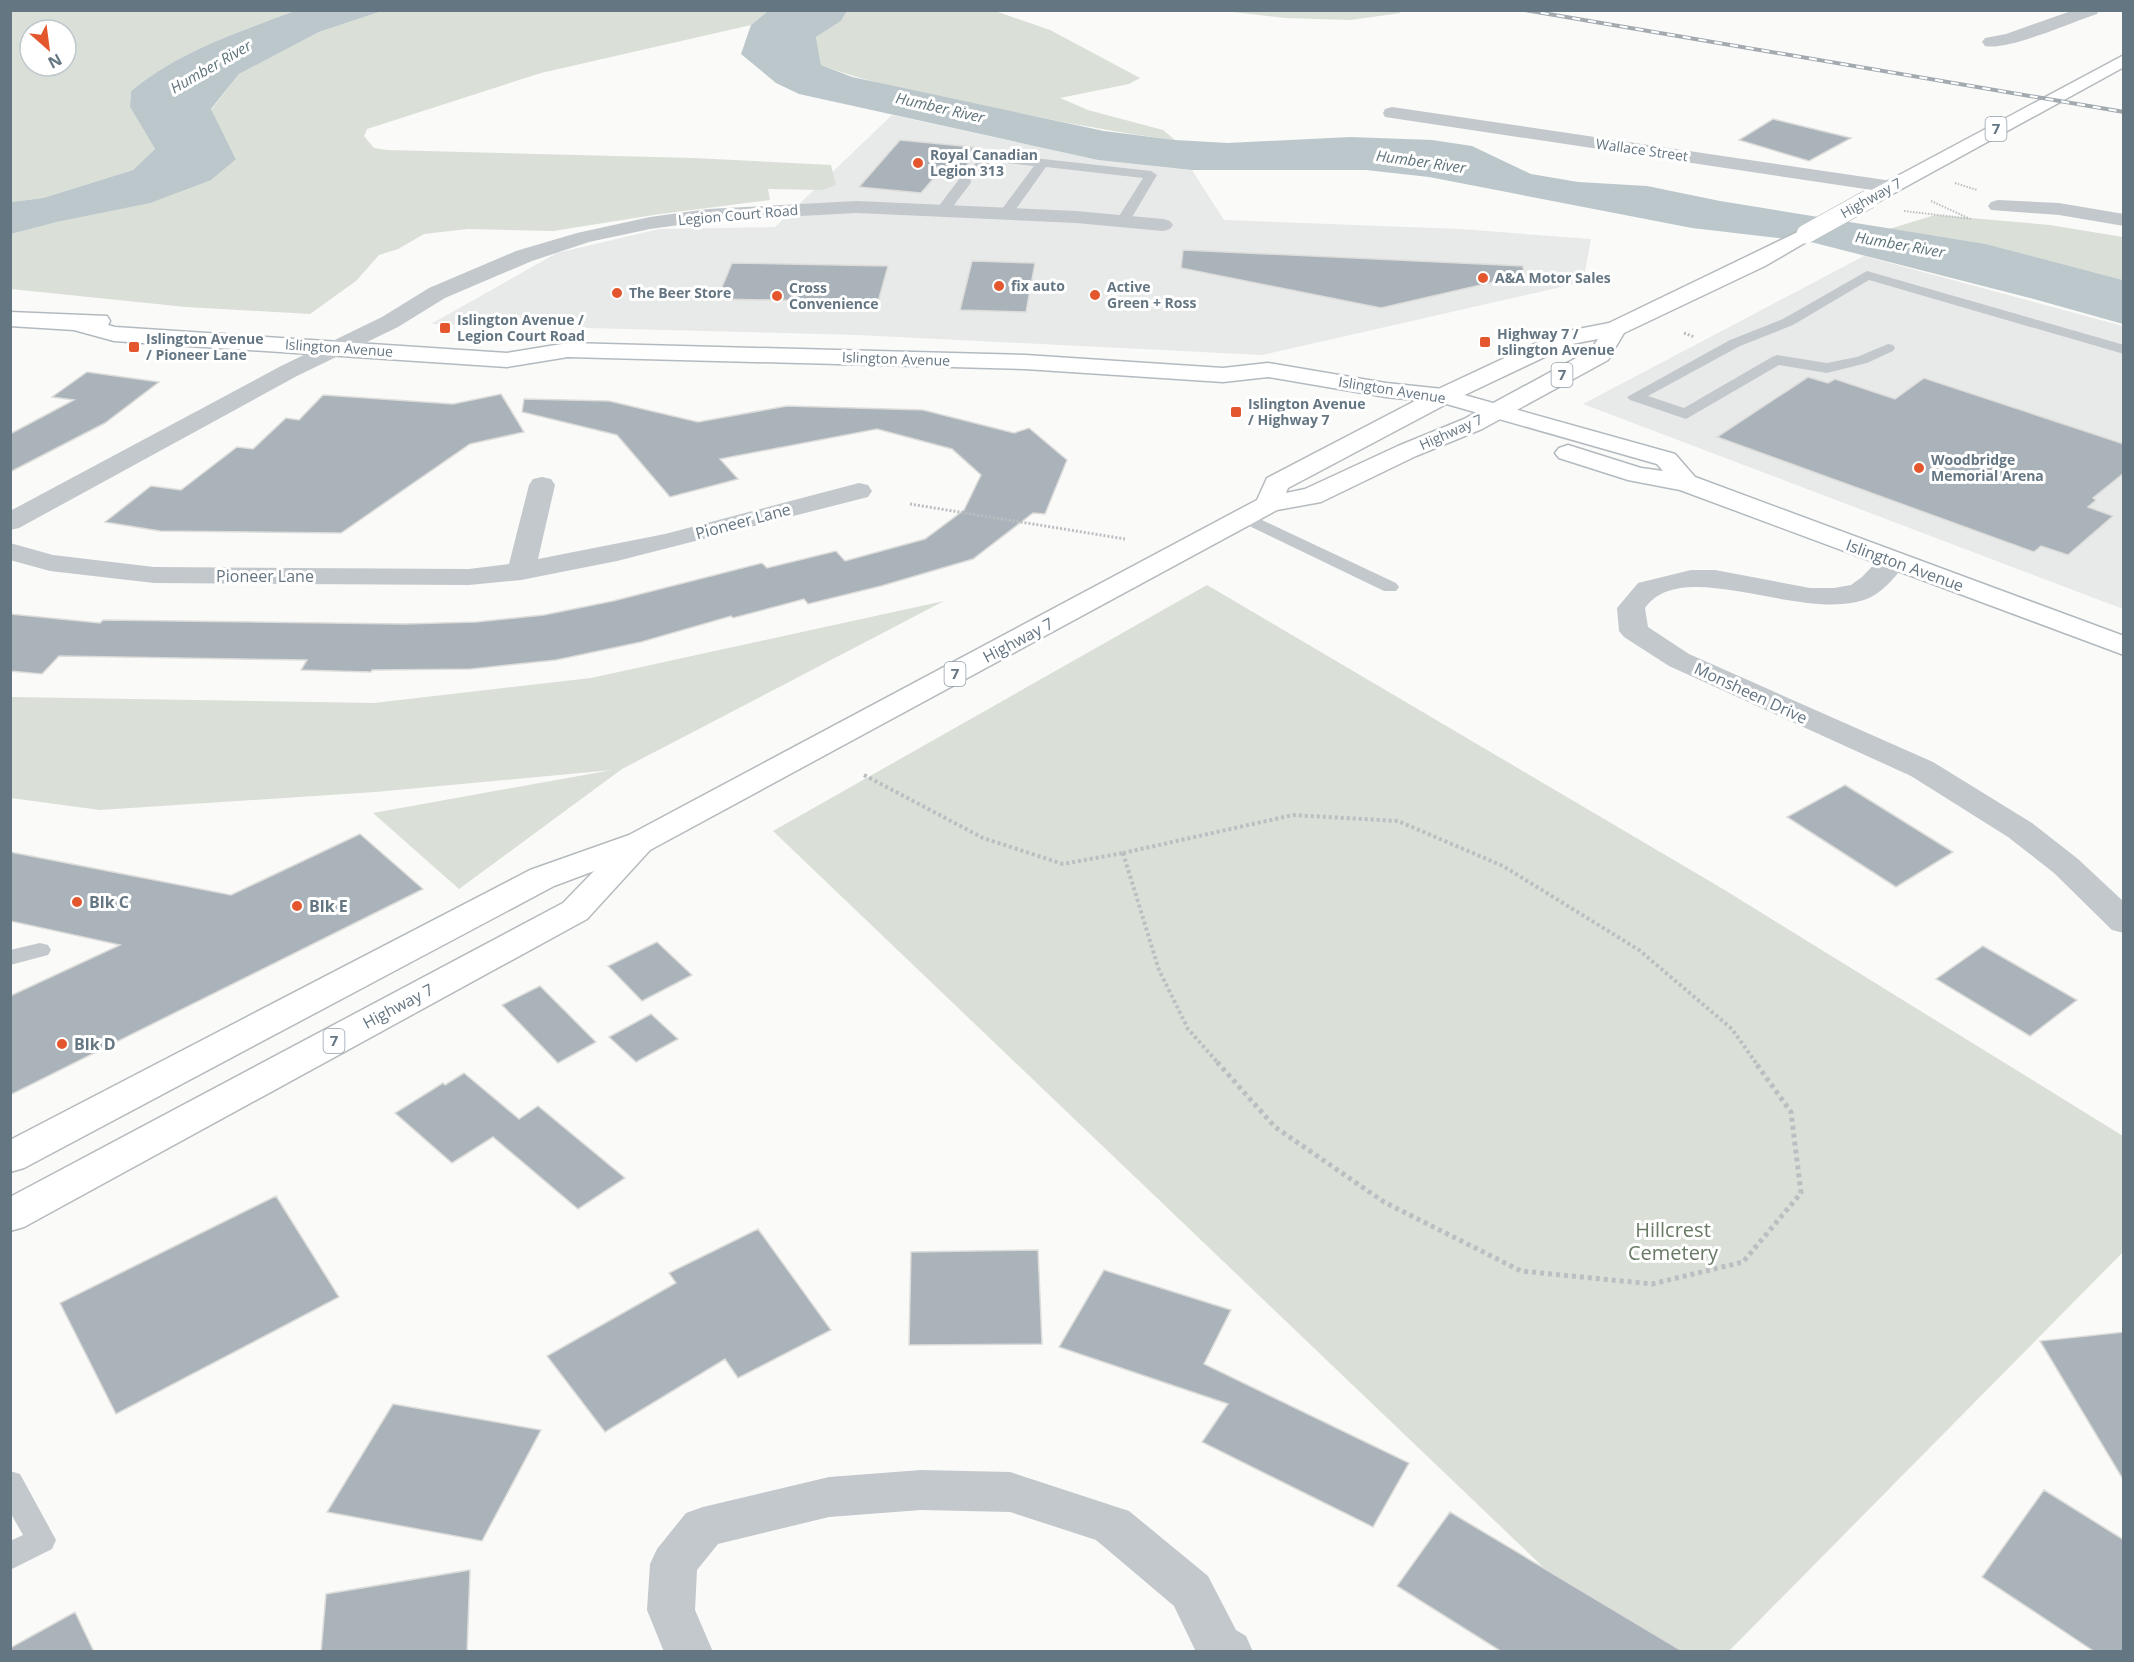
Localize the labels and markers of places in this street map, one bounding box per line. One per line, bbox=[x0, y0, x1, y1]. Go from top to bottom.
place label: Royal Canadian Legion 313 bbox=[930, 145, 1038, 180]
marker: Royal Canadian Legion 313 bbox=[911, 156, 925, 170]
place label: A&A Motor Sales bbox=[1495, 268, 1611, 287]
marker: A&A Motor Sales bbox=[1476, 271, 1490, 285]
place label: fix auto bbox=[1011, 276, 1065, 295]
place label: Active Green + Ross bbox=[1107, 277, 1196, 312]
place label: Cross Convenience bbox=[789, 278, 878, 313]
marker: fix auto bbox=[992, 279, 1006, 293]
place label: The Beer Store bbox=[629, 283, 731, 302]
marker: The Beer Store bbox=[610, 286, 624, 300]
marker: Active Green + Ross bbox=[1088, 288, 1102, 302]
marker: Cross Convenience bbox=[770, 289, 784, 303]
place label: Islington Avenue / Legion Court Road bbox=[457, 310, 585, 345]
marker: Islington Avenue / Legion Court Road bbox=[438, 321, 452, 335]
place label: Highway 7 / Islington Avenue bbox=[1497, 324, 1614, 359]
place label: Islington Avenue / Pioneer Lane bbox=[146, 329, 263, 364]
marker: Highway 7 / Islington Avenue bbox=[1478, 335, 1492, 349]
marker: Islington Avenue / Pioneer Lane bbox=[127, 340, 141, 354]
place label: Islington Avenue / Highway 7 bbox=[1248, 394, 1365, 429]
marker: Islington Avenue / Highway 7 bbox=[1229, 405, 1243, 419]
place label: Woodbridge Memorial Arena bbox=[1931, 450, 2044, 485]
marker: Woodbridge Memorial Arena bbox=[1912, 461, 1926, 475]
place label: Blk C bbox=[89, 891, 129, 913]
marker: Blk C bbox=[70, 895, 84, 909]
place label: Blk E bbox=[309, 895, 348, 917]
marker: Blk E bbox=[290, 899, 304, 913]
place label: Blk D bbox=[74, 1033, 116, 1055]
marker: Blk D bbox=[55, 1037, 69, 1051]

